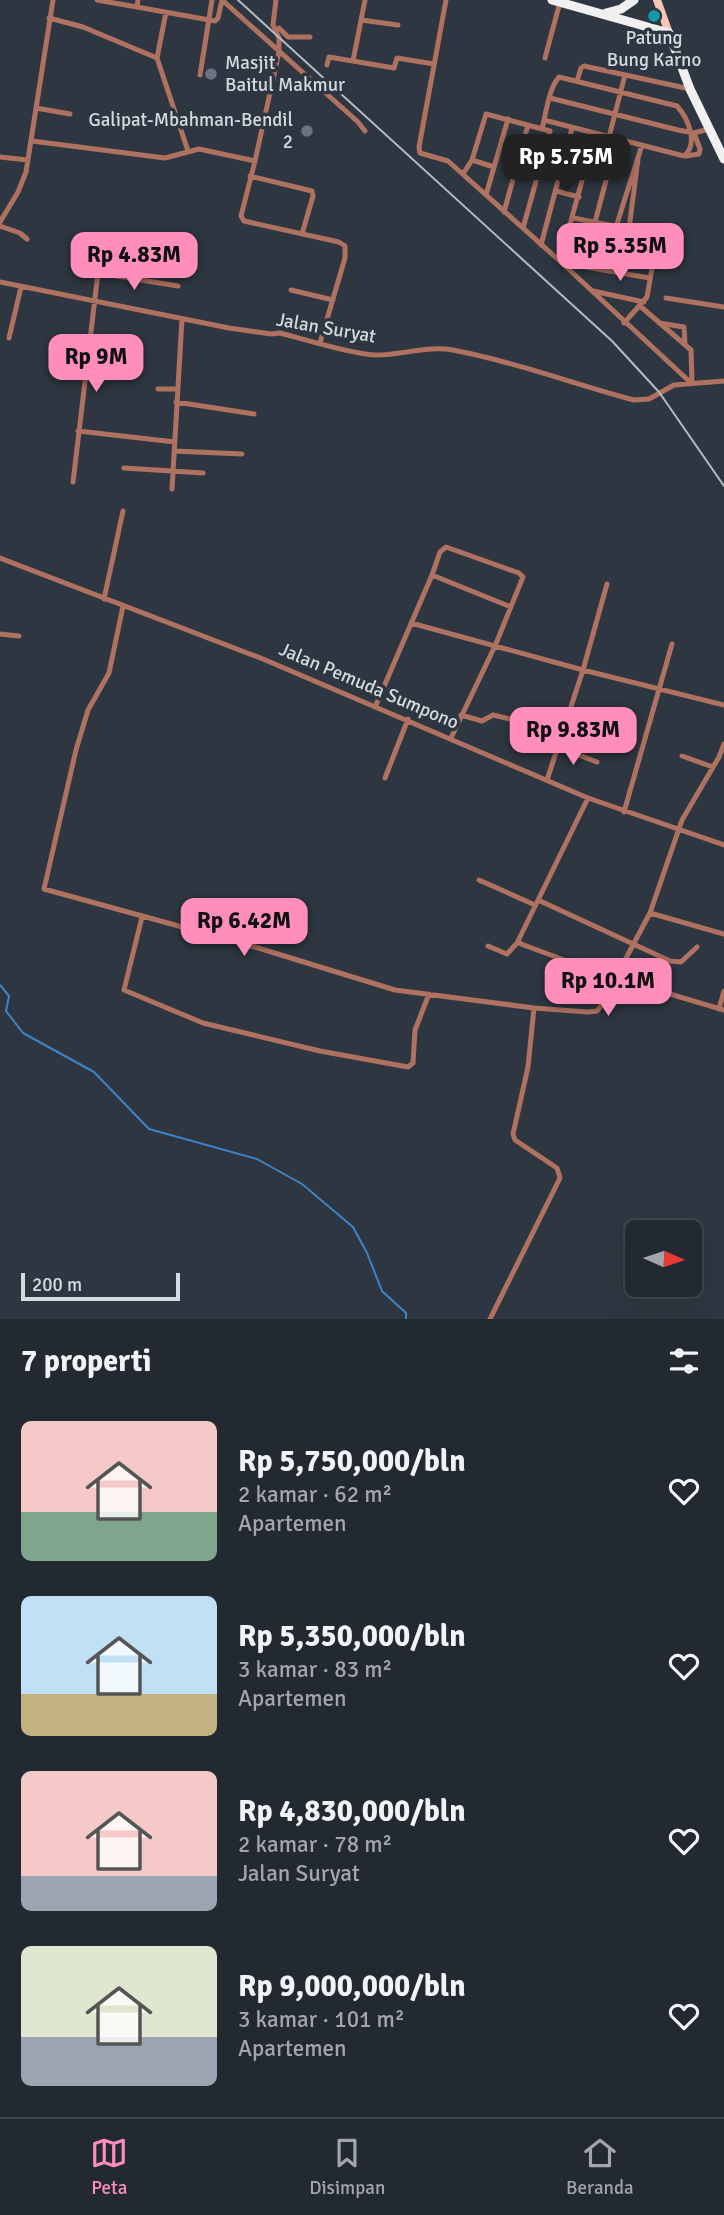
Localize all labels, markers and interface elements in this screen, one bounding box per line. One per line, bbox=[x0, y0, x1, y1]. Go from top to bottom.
marker: Patung Bung Karno bbox=[646, 8, 662, 24]
place label: Patung Bung Karno bbox=[607, 26, 701, 72]
place label: Masjit Baitul Makmur bbox=[225, 51, 345, 97]
marker: Masjit Baitul Makmur bbox=[203, 66, 219, 82]
place label: Galipat-Mbahman-Bendil 2 bbox=[88, 108, 293, 154]
marker: Galipat-Mbahman-Bendil 2 bbox=[299, 123, 315, 139]
pin: Rp 5.75M bbox=[494, 134, 638, 194]
text: Rp 5.75M bbox=[519, 142, 613, 171]
pin: Rp 5.35M bbox=[548, 224, 692, 283]
text: Rp 5.35M bbox=[573, 231, 667, 260]
pin: Rp 4.83M bbox=[62, 232, 206, 292]
text: Rp 4.83M bbox=[87, 240, 181, 269]
street label: Jalan Suryat bbox=[274, 307, 378, 349]
pin: Rp 9M bbox=[47, 334, 145, 394]
text: Rp 9M bbox=[64, 342, 128, 371]
street label: Jalan Pemuda Sumpono bbox=[276, 637, 463, 735]
pin: Rp 9.83M bbox=[501, 708, 645, 767]
text: Rp 9.83M bbox=[526, 715, 620, 744]
pin: Rp 6.42M bbox=[172, 898, 316, 958]
text: Rp 6.42M bbox=[197, 906, 291, 935]
pin: Rp 10.1M bbox=[536, 958, 680, 1018]
text: Rp 10.1M bbox=[561, 966, 655, 995]
north arrow bbox=[625, 1220, 702, 1297]
map controls bbox=[625, 1220, 702, 1297]
scale bar bbox=[21, 1270, 180, 1302]
text: 200 m bbox=[32, 1273, 82, 1297]
icon: filters bbox=[665, 1342, 703, 1380]
text: 7 properti bbox=[21, 1343, 151, 1380]
text: Rp 5,750,000/bln bbox=[238, 1443, 466, 1480]
icon: home bbox=[77, 1449, 161, 1533]
icon: heart bbox=[665, 1472, 703, 1510]
text: 2 kamar · 62 m² bbox=[238, 1480, 392, 1509]
text: Apartemen bbox=[238, 1509, 347, 1538]
text: Rp 5,350,000/bln bbox=[238, 1618, 466, 1655]
icon: home bbox=[77, 1624, 161, 1708]
icon: heart bbox=[665, 1647, 703, 1685]
text: 3 kamar · 83 m² bbox=[238, 1655, 392, 1684]
text: Apartemen bbox=[238, 1684, 347, 1713]
text: Rp 4,830,000/bln bbox=[238, 1793, 466, 1830]
icon: home bbox=[77, 1799, 161, 1883]
icon: heart bbox=[665, 1822, 703, 1860]
text: 2 kamar · 78 m² bbox=[238, 1830, 392, 1859]
text: Jalan Suryat bbox=[238, 1859, 360, 1888]
text: Rp 9,000,000/bln bbox=[238, 1968, 466, 2005]
icon: home bbox=[77, 1974, 161, 2058]
icon: heart bbox=[665, 1997, 703, 2035]
text: 3 kamar · 101 m² bbox=[238, 2005, 405, 2034]
text: Apartemen bbox=[238, 2034, 347, 2063]
tab: Peta bbox=[90, 2134, 128, 2200]
tab: Disimpan bbox=[309, 2134, 385, 2200]
tab: Beranda bbox=[566, 2134, 634, 2200]

